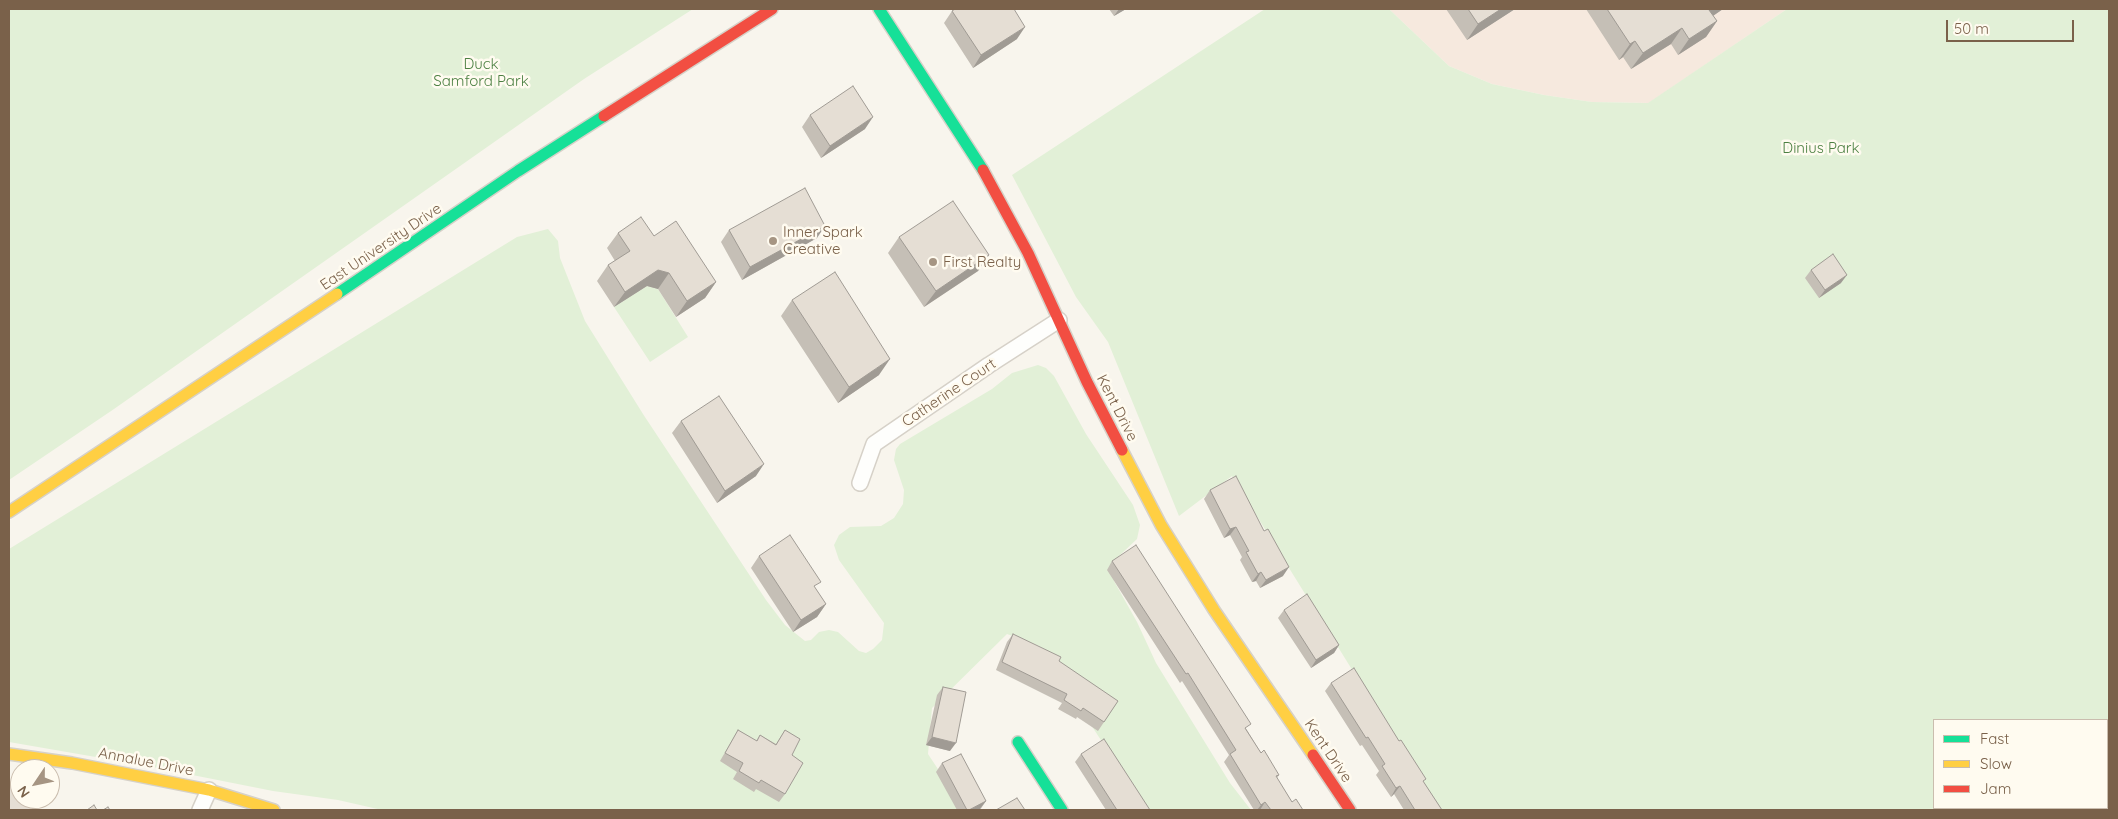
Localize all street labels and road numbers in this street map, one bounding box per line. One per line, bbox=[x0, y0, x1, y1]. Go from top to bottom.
street label: East University Drive bbox=[317, 200, 445, 294]
street label: Catherine Court bbox=[899, 355, 999, 431]
street label: Kent Drive bbox=[1093, 372, 1141, 444]
street label: Kent Drive bbox=[1300, 716, 1356, 786]
street label: Annalue Drive bbox=[97, 744, 195, 780]

